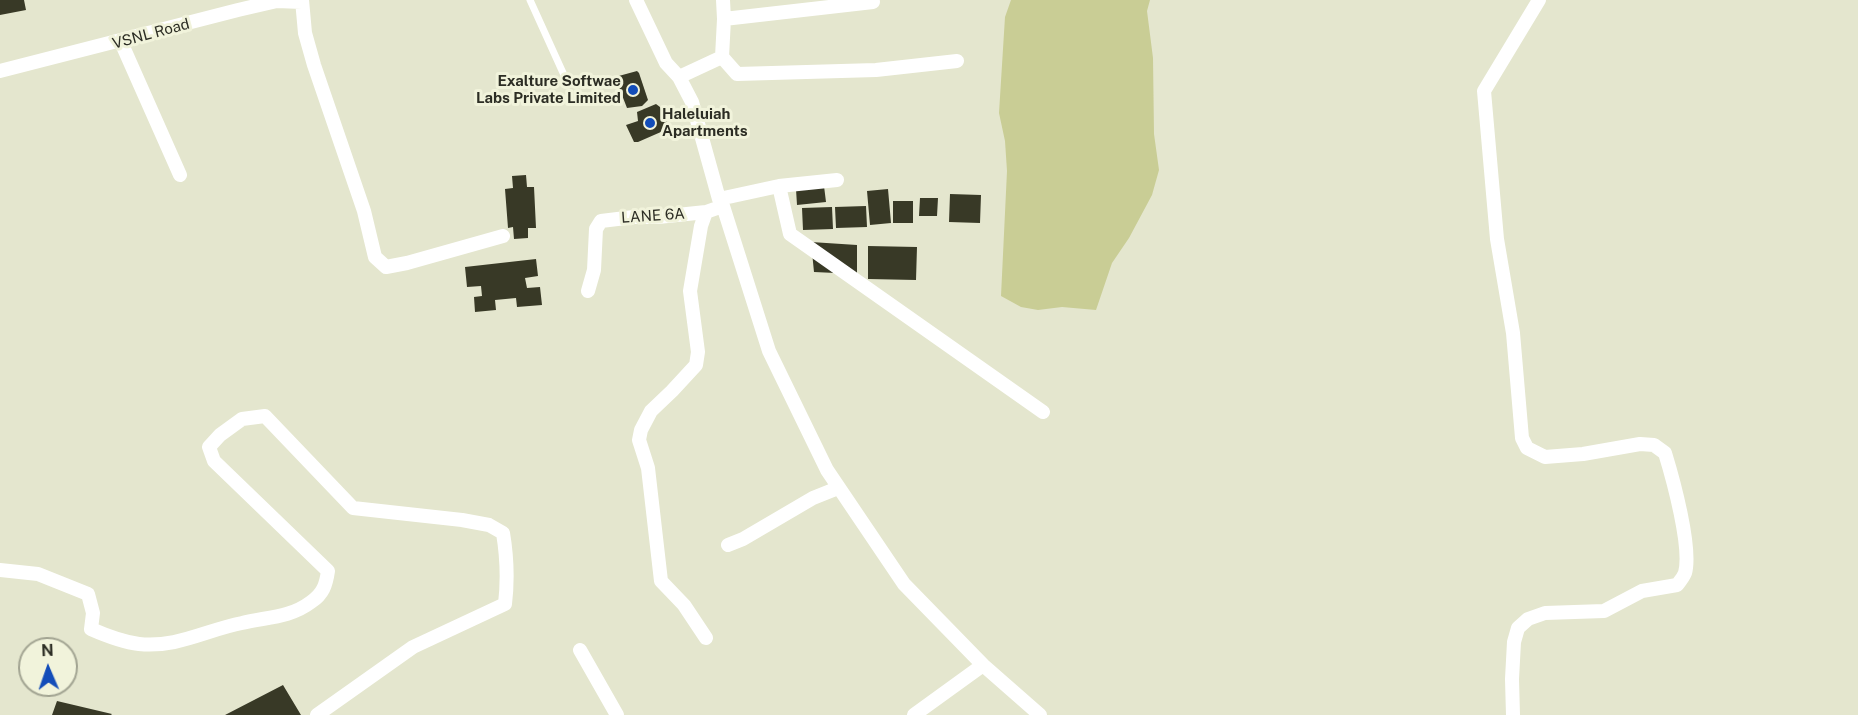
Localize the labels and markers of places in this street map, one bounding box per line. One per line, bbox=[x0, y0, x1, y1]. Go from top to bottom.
place label: Exalture Softwae Labs Private Limited bbox=[476, 72, 621, 107]
marker: Exalture Softwae Labs Private Limited bbox=[626, 83, 640, 97]
place label: Haleluiah Apartments bbox=[662, 105, 748, 140]
marker: Haleluiah Apartments bbox=[643, 116, 657, 130]

